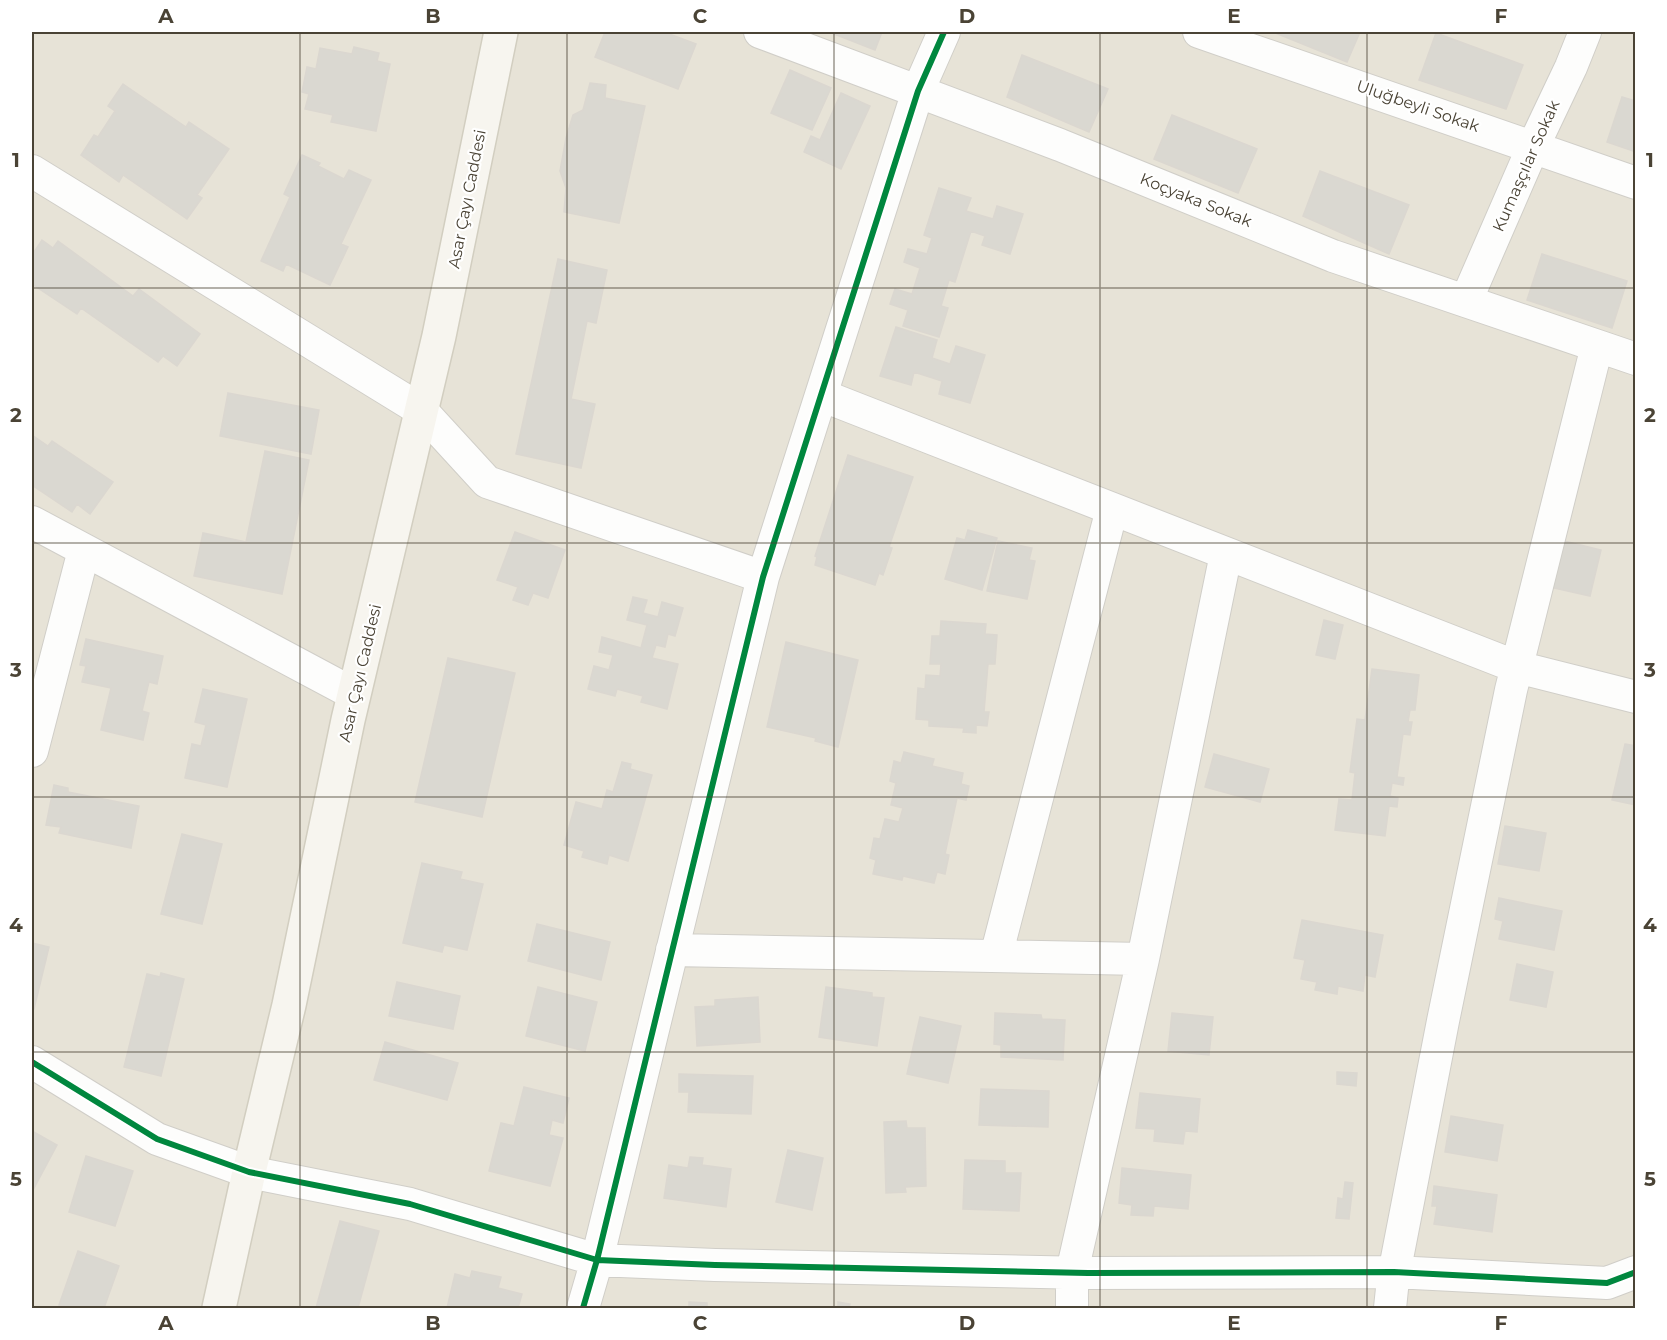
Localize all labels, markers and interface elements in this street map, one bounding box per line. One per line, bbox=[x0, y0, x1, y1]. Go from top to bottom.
text: A bbox=[157, 4, 174, 28]
text: B bbox=[425, 4, 441, 28]
text: C bbox=[693, 4, 708, 28]
text: D bbox=[959, 4, 975, 28]
text: E bbox=[1227, 4, 1241, 28]
text: F bbox=[1495, 4, 1508, 28]
street label: Uluğbeyli Sokak bbox=[1354, 76, 1482, 136]
street label: Kumaşçılar Sokak bbox=[1488, 97, 1564, 235]
street label: Asar Çayı Caddesi bbox=[444, 128, 490, 270]
text: 1 bbox=[12, 148, 20, 172]
text: 1 bbox=[1646, 148, 1654, 172]
street label: Koçyaka Sokak bbox=[1137, 169, 1255, 231]
text: 2 bbox=[10, 403, 22, 427]
text: 2 bbox=[1644, 403, 1656, 427]
street label: Asar Çayı Caddesi bbox=[335, 602, 385, 744]
text: 3 bbox=[9, 658, 22, 682]
text: 3 bbox=[1643, 658, 1656, 682]
text: 4 bbox=[9, 913, 23, 937]
text: 4 bbox=[1643, 913, 1657, 937]
text: 5 bbox=[10, 1167, 22, 1191]
text: 5 bbox=[1644, 1167, 1656, 1191]
text: A bbox=[157, 1311, 174, 1335]
text: B bbox=[425, 1311, 441, 1335]
text: C bbox=[693, 1311, 708, 1335]
text: D bbox=[959, 1311, 975, 1335]
text: E bbox=[1227, 1311, 1241, 1335]
text: F bbox=[1495, 1311, 1508, 1335]

